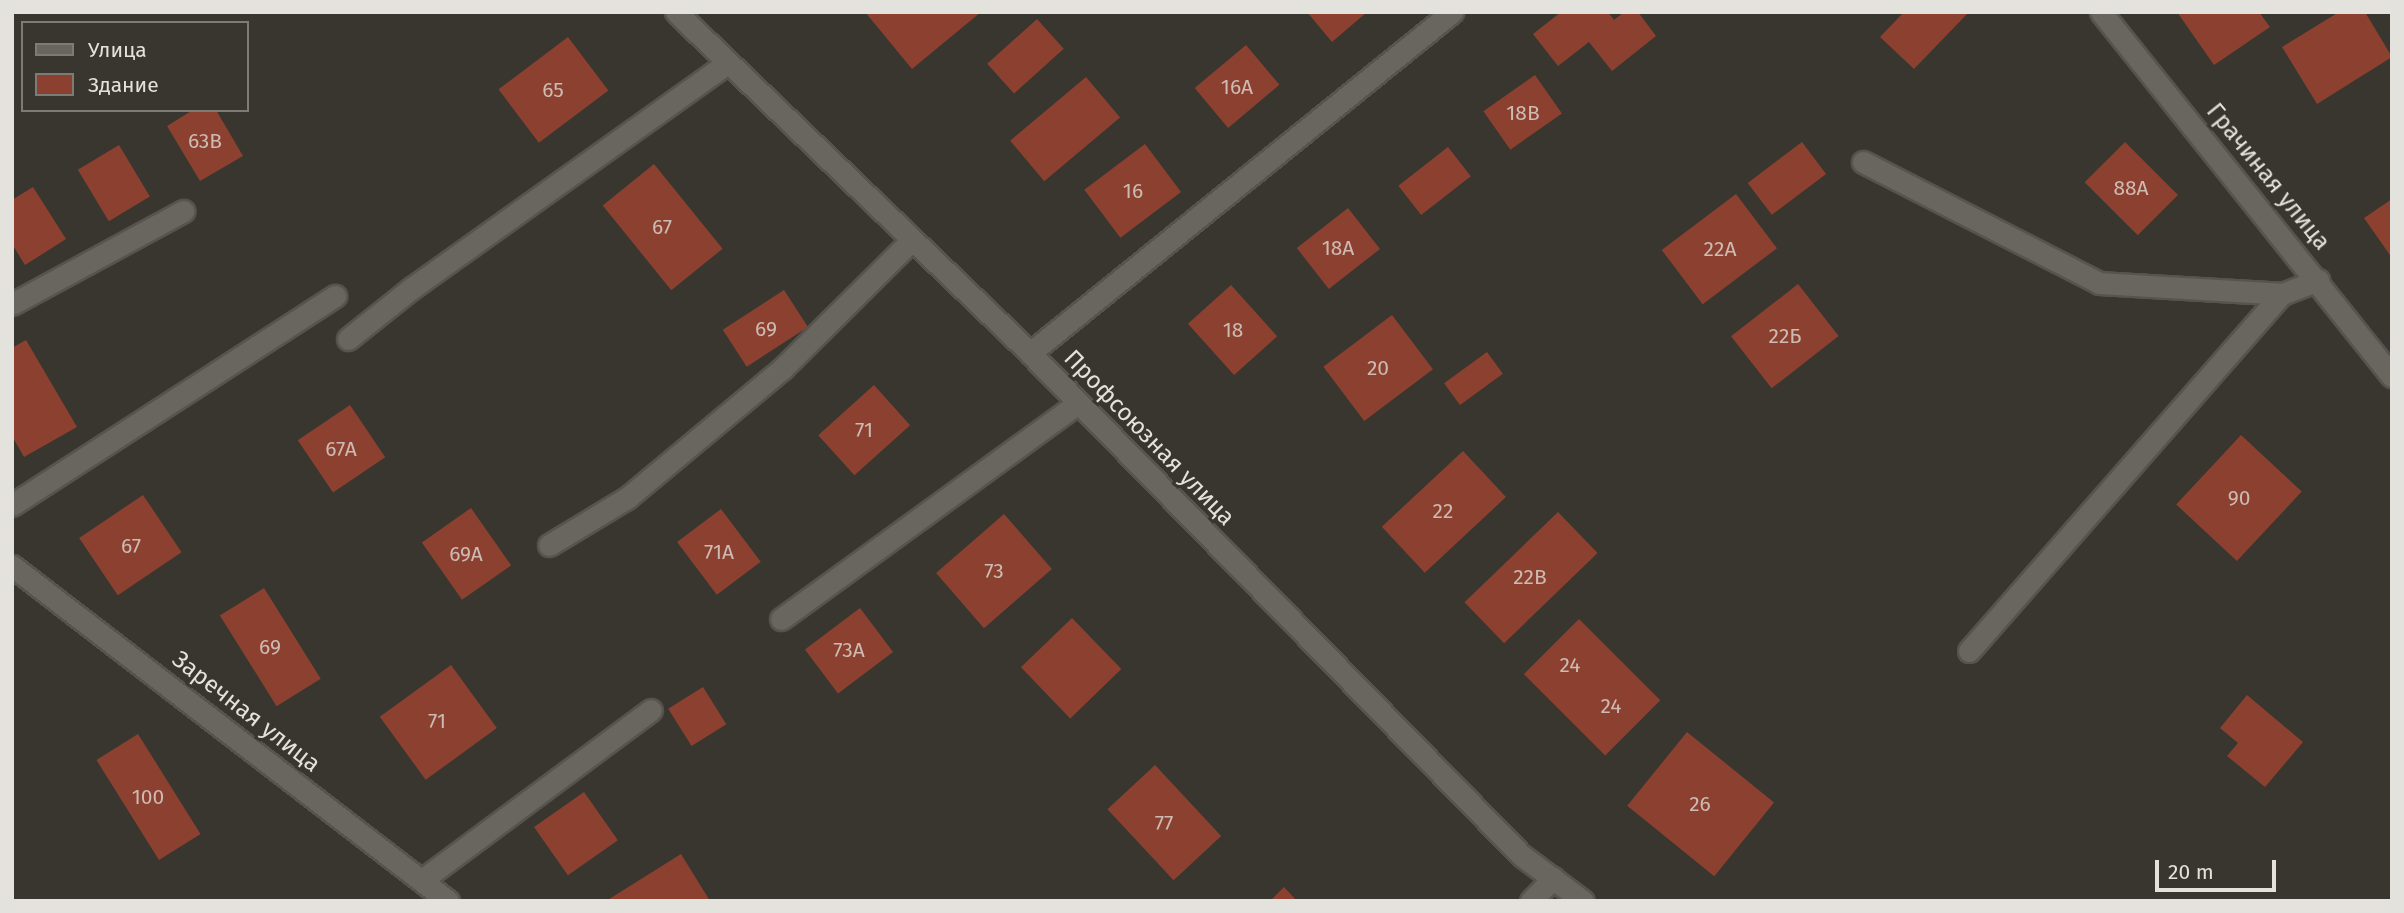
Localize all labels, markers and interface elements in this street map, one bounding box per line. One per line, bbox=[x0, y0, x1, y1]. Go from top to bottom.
legend bbox=[21, 21, 248, 112]
text: Улица bbox=[88, 37, 147, 63]
text: Здание bbox=[88, 72, 159, 98]
house number: 16А bbox=[1221, 74, 1253, 100]
house number: 65 bbox=[542, 77, 564, 103]
street label: Грачиная улица bbox=[2200, 98, 2336, 256]
house number: 18В bbox=[1506, 100, 1540, 126]
house number: 63В bbox=[188, 128, 222, 154]
house number: 88А bbox=[2113, 175, 2149, 201]
house number: 16 bbox=[1123, 178, 1143, 204]
house number: 67 bbox=[652, 214, 672, 240]
house number: 18А bbox=[1322, 235, 1354, 261]
house number: 22А bbox=[1704, 236, 1736, 262]
house number: 69 bbox=[755, 316, 777, 342]
house number: 18 bbox=[1223, 317, 1243, 343]
house number: 22Б bbox=[1769, 323, 1801, 349]
street label: Профсоюзная улица bbox=[1058, 344, 1240, 532]
house number: 20 bbox=[1367, 355, 1389, 381]
house number: 71 bbox=[855, 417, 873, 443]
house number: 67А bbox=[325, 436, 357, 462]
house number: 90 bbox=[2228, 485, 2250, 511]
house number: 22 bbox=[1433, 498, 1453, 524]
house number: 67 bbox=[121, 533, 141, 559]
house number: 71А bbox=[704, 539, 734, 565]
house number: 69А bbox=[449, 541, 483, 567]
house number: 73 bbox=[984, 558, 1004, 584]
house number: 22В bbox=[1513, 564, 1547, 590]
house number: 69 bbox=[259, 634, 281, 660]
house number: 73А bbox=[833, 637, 865, 663]
street label: Заречная улица bbox=[166, 645, 326, 779]
house number: 24 bbox=[1560, 652, 1580, 678]
house number: 24 bbox=[1601, 693, 1621, 719]
house number: 71 bbox=[428, 708, 446, 734]
house number: 100 bbox=[132, 784, 164, 810]
house number: 26 bbox=[1689, 791, 1711, 817]
house number: 77 bbox=[1155, 810, 1173, 836]
scale bar bbox=[2159, 846, 2280, 890]
text: 20 m bbox=[2168, 859, 2214, 885]

